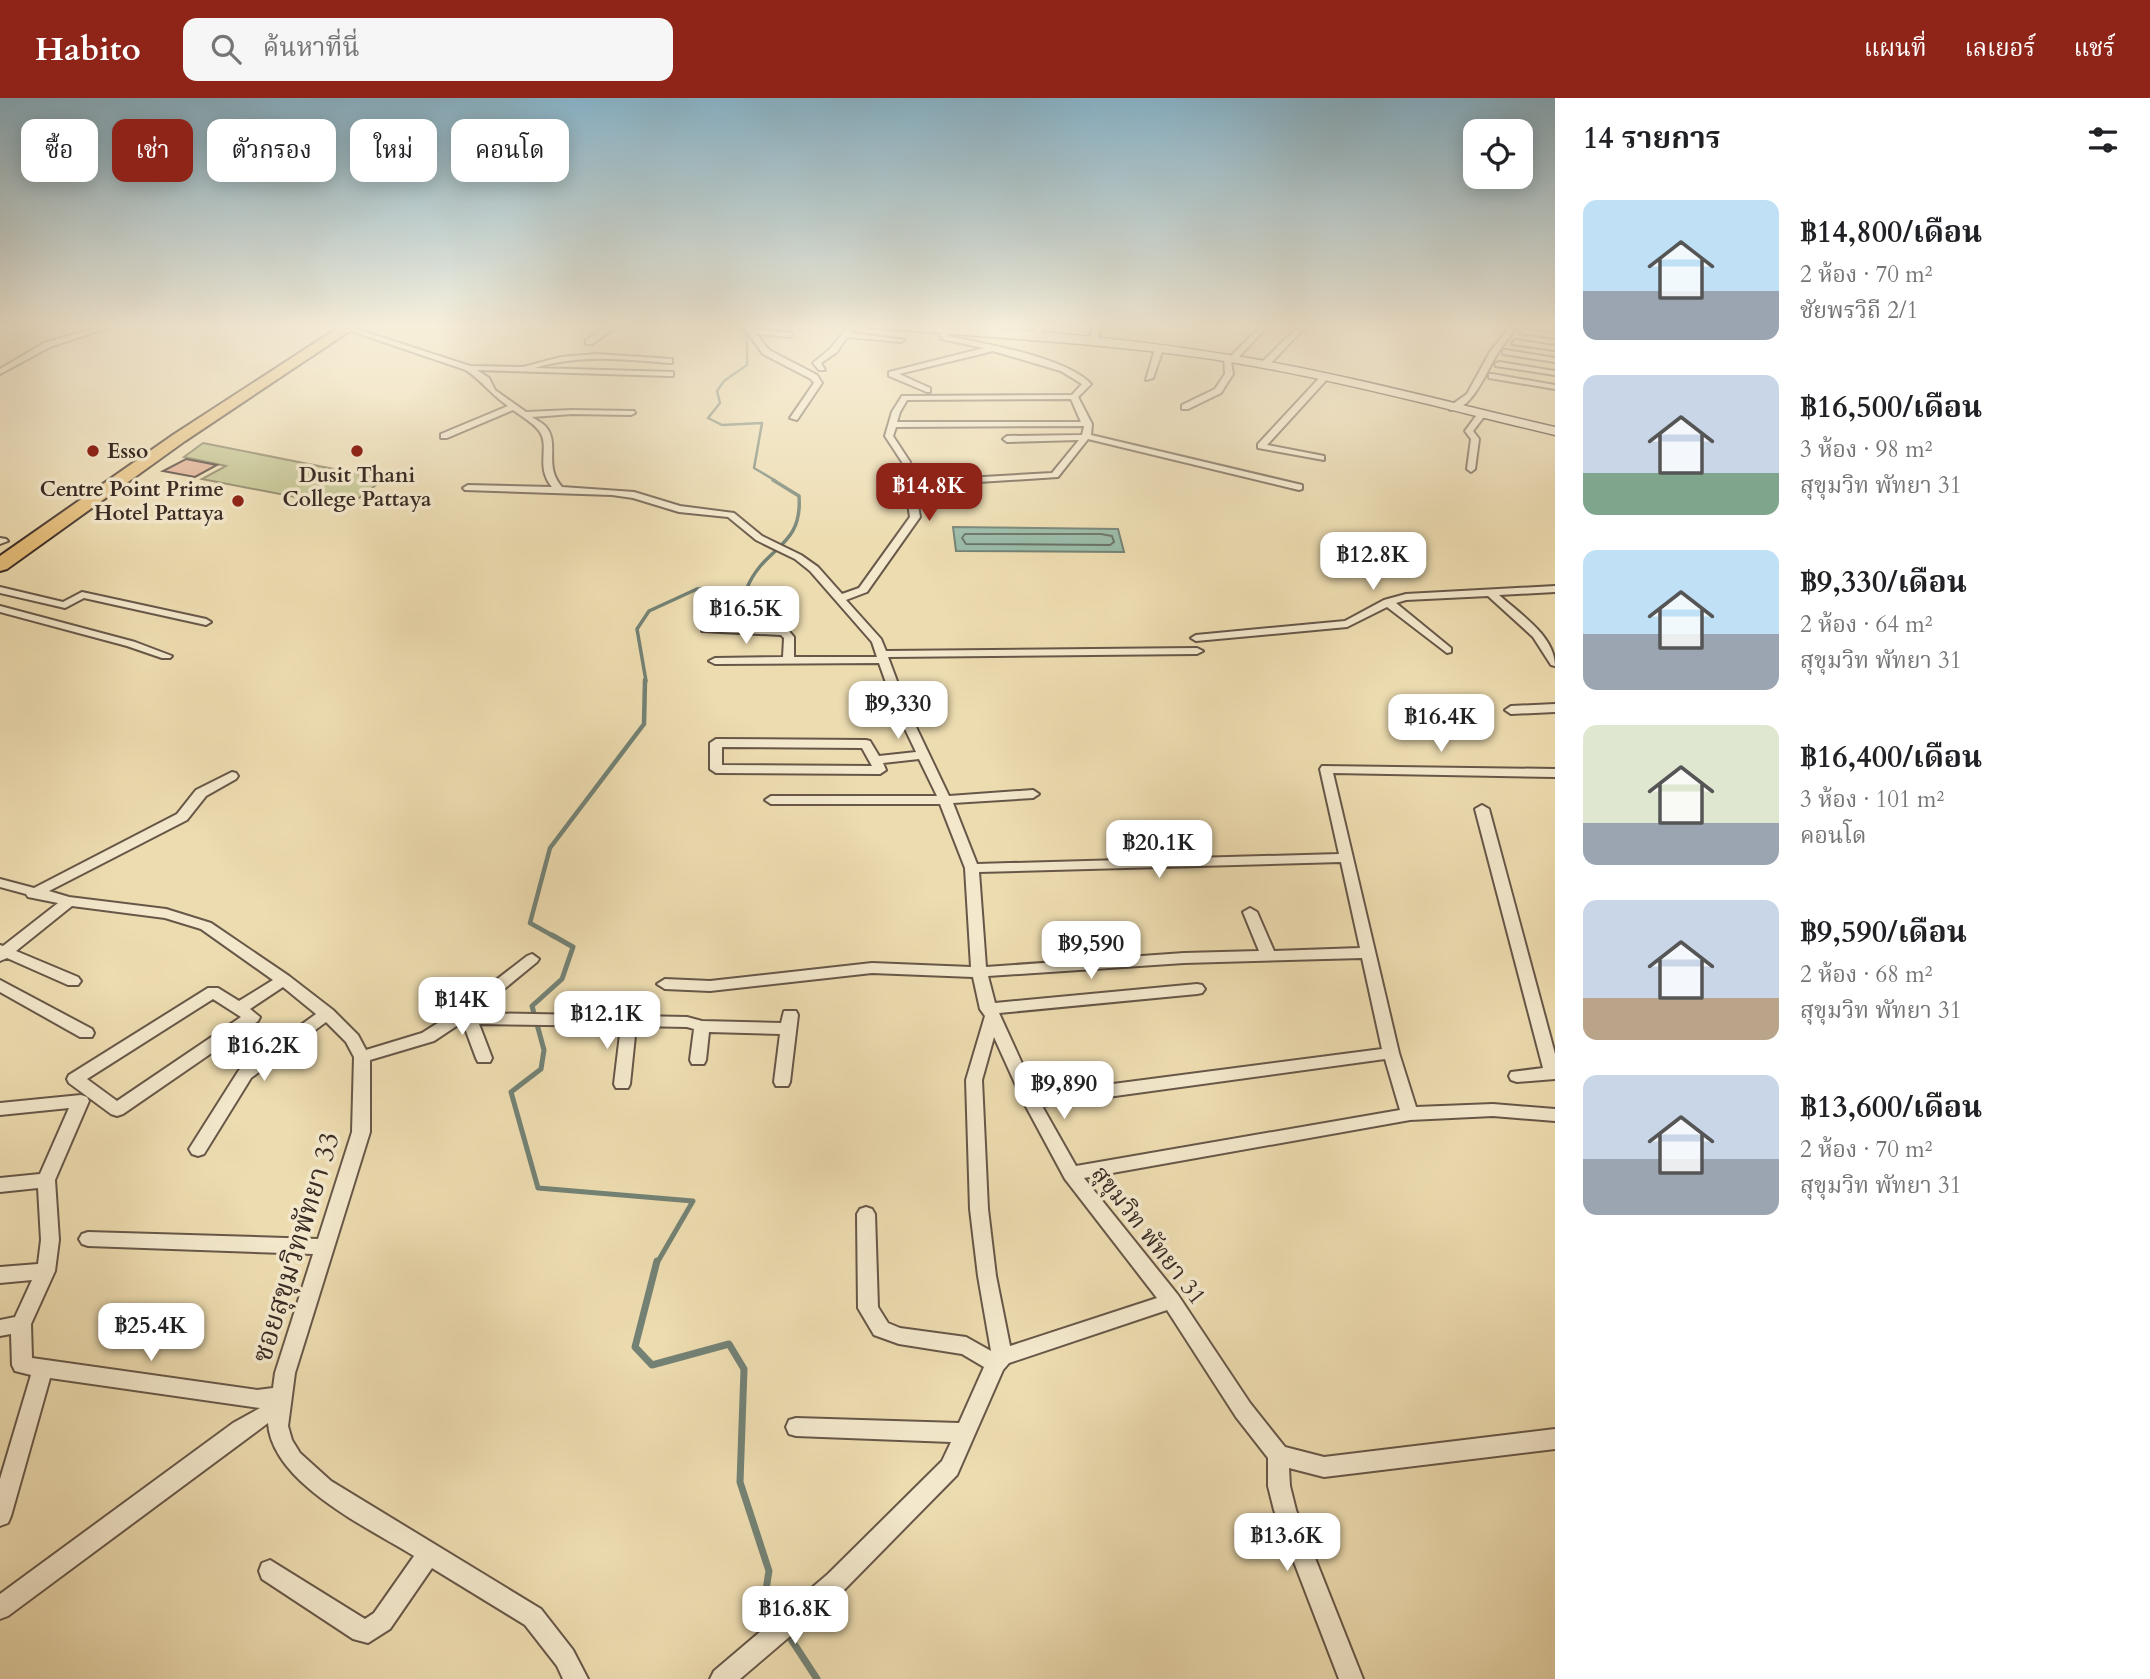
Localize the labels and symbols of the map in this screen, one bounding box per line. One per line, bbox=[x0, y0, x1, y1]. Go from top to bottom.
place label: Esso bbox=[107, 437, 148, 466]
marker: Esso bbox=[85, 443, 101, 459]
marker: Dusit Thani College Pattaya bbox=[349, 443, 365, 459]
place label: Dusit Thani College Pattaya bbox=[283, 461, 432, 514]
pin: ฿14.8K bbox=[872, 464, 986, 523]
place label: Centre Point Prime Hotel Pattaya bbox=[40, 475, 225, 528]
marker: Centre Point Prime Hotel Pattaya bbox=[230, 493, 246, 509]
pin: ฿12.8K bbox=[1316, 532, 1430, 592]
pin: ฿16.5K bbox=[689, 587, 803, 646]
pin: ฿9,330 bbox=[841, 682, 955, 741]
pin: ฿16.4K bbox=[1384, 694, 1498, 754]
pin: ฿20.1K bbox=[1102, 820, 1216, 880]
pin: ฿9,590 bbox=[1034, 922, 1148, 981]
pin: ฿14K bbox=[421, 978, 503, 1037]
pin: ฿12.1K bbox=[550, 992, 664, 1051]
pin: ฿16.2K bbox=[207, 1024, 321, 1083]
pin: ฿9,890 bbox=[1007, 1062, 1121, 1121]
street label: ซอยสุขุมวิทพัทยา 33 bbox=[243, 1127, 349, 1367]
street label: สุขุมวิท พัทยา 31 bbox=[1084, 1159, 1213, 1312]
pin: ฿25.4K bbox=[94, 1304, 208, 1363]
pin: ฿13.6K bbox=[1230, 1514, 1344, 1573]
pin: ฿16.8K bbox=[738, 1586, 852, 1646]

